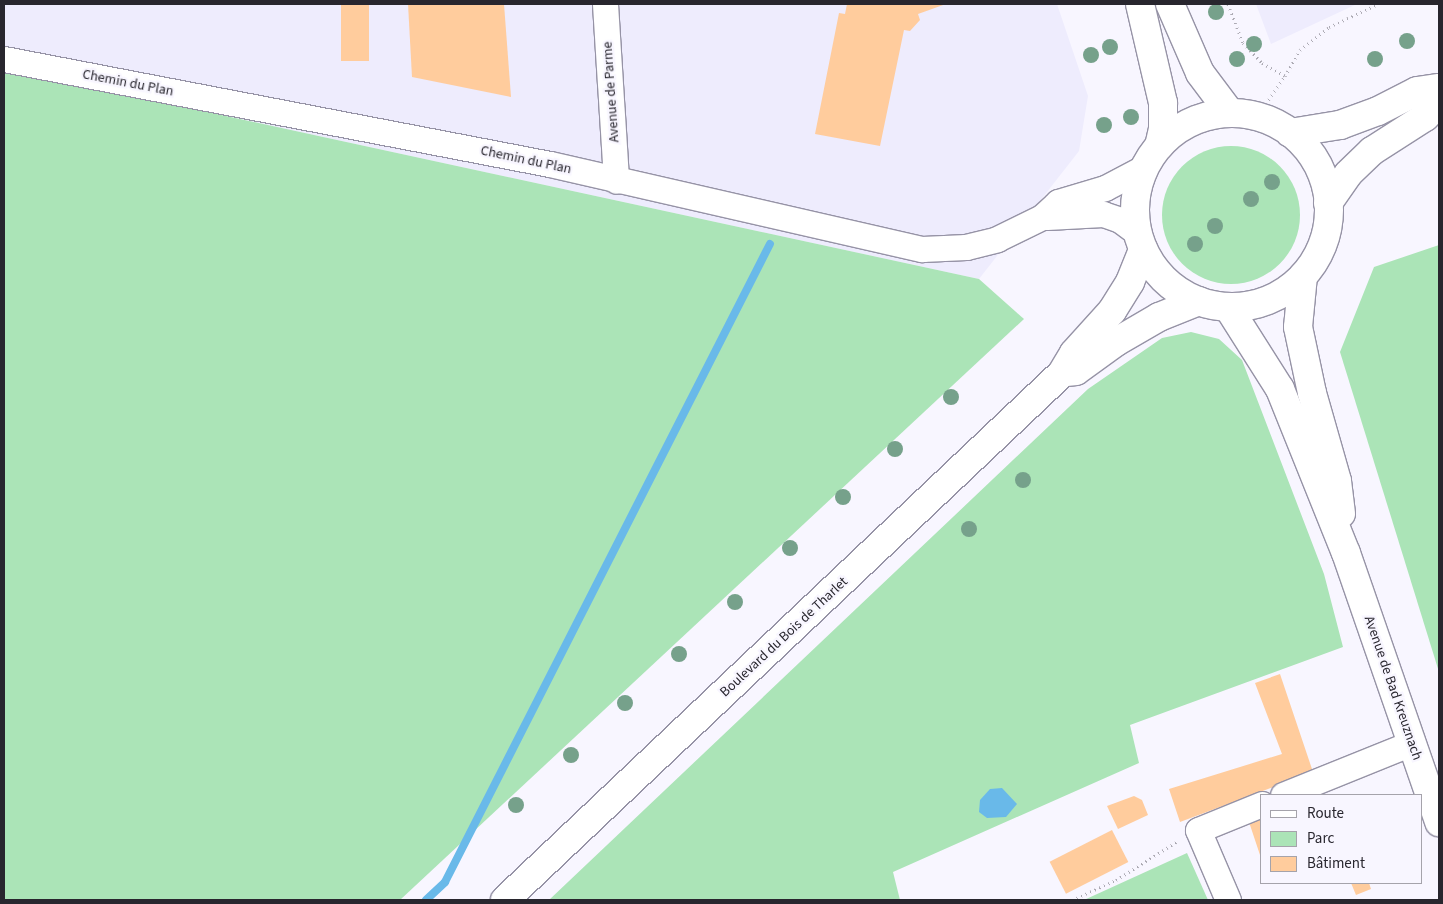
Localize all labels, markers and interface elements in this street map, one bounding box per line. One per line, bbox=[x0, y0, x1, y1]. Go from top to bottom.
street label: Avenue de Parme bbox=[599, 41, 623, 143]
street label: Chemin du Plan bbox=[81, 66, 175, 100]
street label: Chemin du Plan bbox=[479, 142, 573, 178]
street label: Boulevard du Bois de Tharlet bbox=[717, 573, 851, 701]
street label: Avenue de Bad Kreuznach bbox=[1360, 614, 1426, 762]
legend bbox=[1260, 794, 1423, 884]
text: Route bbox=[1307, 803, 1344, 824]
text: Parc bbox=[1307, 828, 1334, 849]
text: Bâtiment bbox=[1307, 853, 1365, 874]

